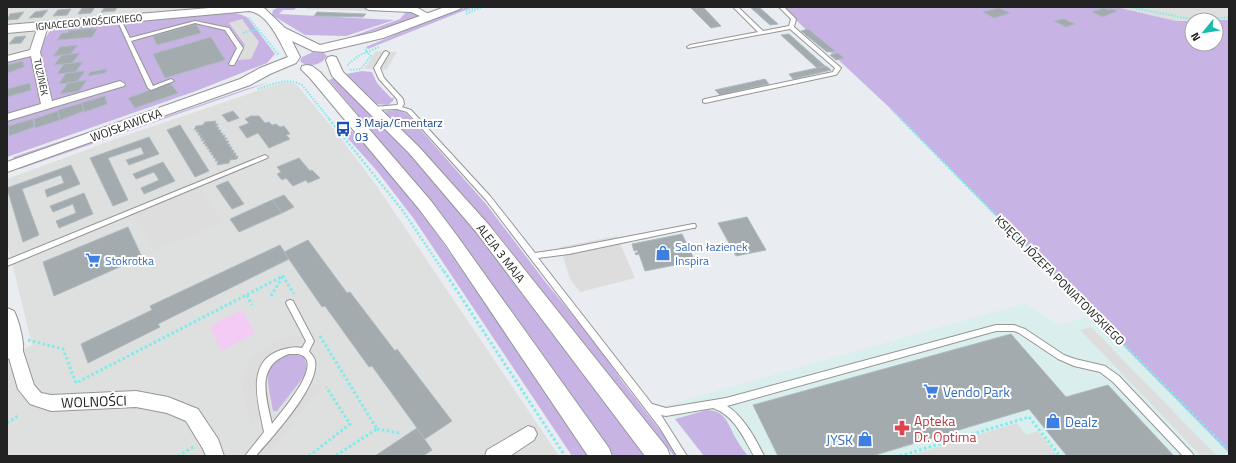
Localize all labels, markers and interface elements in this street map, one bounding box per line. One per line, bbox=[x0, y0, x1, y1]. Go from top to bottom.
street label: IGNACEGO MOŚCICKIEGO bbox=[35, 10, 143, 34]
north arrow bbox=[1184, 12, 1224, 52]
text: N bbox=[1187, 30, 1204, 44]
street label: TUZINEK bbox=[30, 57, 52, 97]
street label: WOJSŁAWICKA bbox=[87, 103, 165, 147]
place label: 3 Maja/Cmentarz 03 bbox=[355, 113, 443, 146]
bus stop icon: 3 Maja/Cmentarz 03 bbox=[334, 120, 352, 138]
street label: KSIĘCIA JÓZEFA PONIATOWSKIEGO bbox=[990, 210, 1130, 350]
street label: ALEJA 3 MAJA bbox=[472, 220, 530, 286]
place label: Salon łazienek Inspira bbox=[675, 237, 748, 270]
shop icon: Salon łazienek Inspira bbox=[654, 244, 672, 262]
supermarket icon: Stokrotka bbox=[84, 251, 102, 269]
place label: Stokrotka bbox=[105, 251, 154, 270]
place label: Vendo Park bbox=[943, 381, 1010, 402]
supermarket icon: Vendo Park bbox=[922, 382, 940, 400]
street label: WOLNOŚCI bbox=[61, 389, 127, 413]
place label: Apteka Dr. Optima bbox=[914, 410, 976, 447]
place label: Dealz bbox=[1065, 411, 1098, 432]
shop icon: Dealz bbox=[1044, 412, 1062, 430]
pharmacy icon: Apteka Dr. Optima bbox=[893, 419, 911, 437]
place label: JYSK bbox=[826, 429, 853, 450]
shop icon: JYSK bbox=[856, 430, 874, 448]

